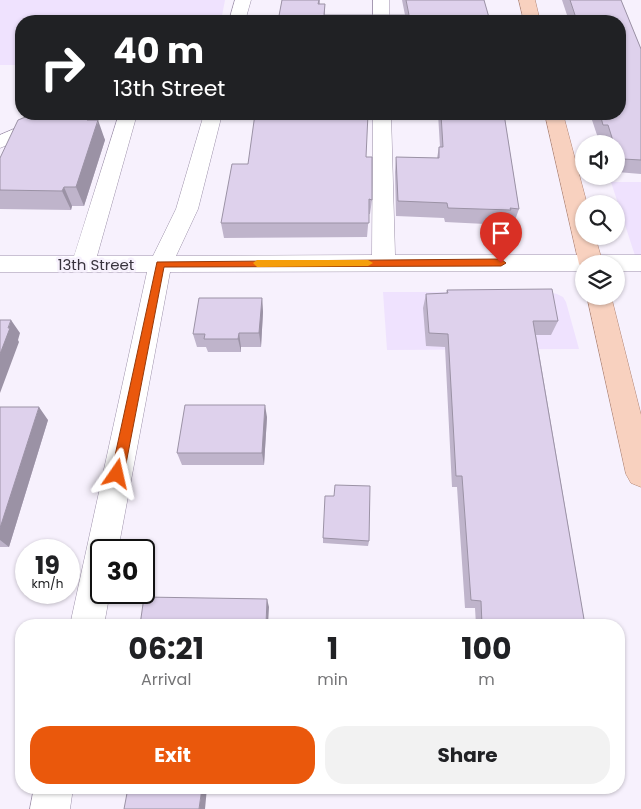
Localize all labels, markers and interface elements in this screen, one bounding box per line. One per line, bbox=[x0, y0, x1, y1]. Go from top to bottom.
text: 40 m bbox=[113, 26, 204, 75]
icon: right bbox=[30, 35, 95, 100]
text: 13th Street bbox=[113, 73, 225, 104]
map controls bbox=[575, 135, 625, 305]
button: sound bbox=[575, 135, 625, 185]
button: search bbox=[575, 195, 625, 245]
pin bbox=[480, 212, 522, 263]
icon: arrive bbox=[487, 219, 515, 247]
street label: 13th Street bbox=[58, 254, 134, 275]
button: layers bbox=[575, 255, 625, 305]
position arrow bbox=[90, 447, 142, 499]
speed limit sign: 30 bbox=[90, 539, 155, 604]
text: 19 bbox=[35, 548, 60, 583]
text: km/h bbox=[32, 575, 63, 592]
text: 06:21 bbox=[128, 627, 204, 670]
text: 1 bbox=[327, 627, 338, 670]
text: 100 bbox=[461, 627, 512, 670]
text: Arrival bbox=[141, 668, 191, 691]
text: min bbox=[317, 668, 348, 691]
text: m bbox=[478, 668, 495, 691]
button: Exit bbox=[30, 726, 315, 784]
button: Share bbox=[325, 726, 610, 784]

